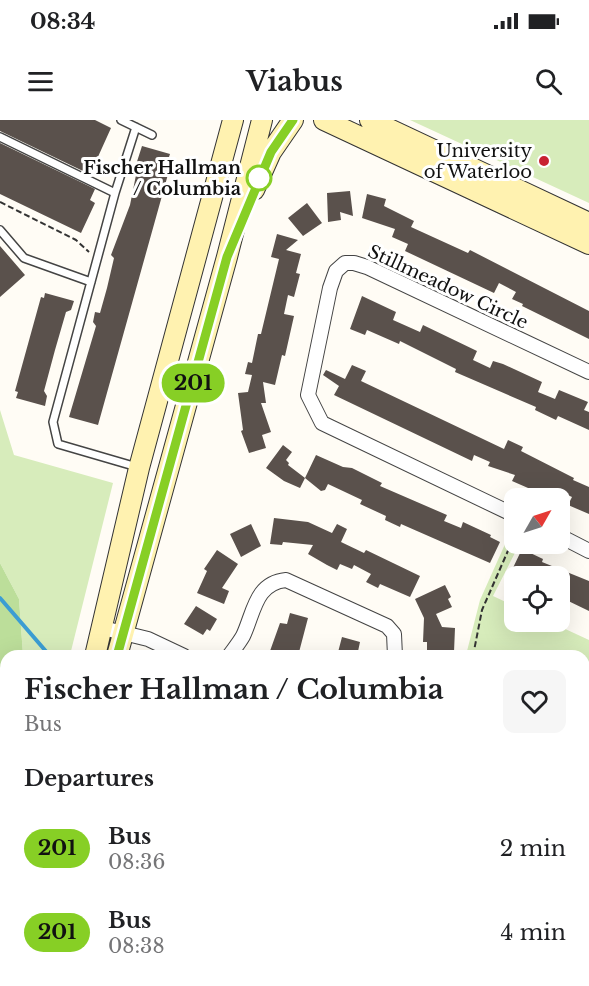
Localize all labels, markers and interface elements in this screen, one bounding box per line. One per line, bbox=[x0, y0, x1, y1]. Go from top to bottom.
text: 08:34 bbox=[30, 8, 95, 35]
icon: menu bbox=[24, 65, 57, 98]
text: Viabus bbox=[246, 65, 343, 98]
icon: search bbox=[532, 65, 565, 98]
place label: University of Waterloo bbox=[424, 140, 532, 183]
marker: University of Waterloo bbox=[537, 154, 551, 168]
place label: Fischer Hallman / Columbia bbox=[83, 157, 242, 200]
marker: Fischer Hallman / Columbia bbox=[246, 165, 272, 191]
street label: Stillmeadow Circle bbox=[364, 240, 532, 334]
line badge: 201 bbox=[158, 364, 228, 402]
text: 201 bbox=[174, 370, 212, 396]
north arrow bbox=[504, 488, 570, 554]
map controls bbox=[504, 488, 570, 632]
button: locate bbox=[504, 566, 570, 632]
button: heart bbox=[503, 670, 566, 733]
text: Fischer Hallman / Columbia bbox=[24, 672, 444, 707]
text: Bus bbox=[24, 712, 62, 736]
text: Departures bbox=[24, 765, 154, 792]
text: Bus bbox=[108, 823, 151, 850]
text: 201 bbox=[38, 835, 76, 861]
text: 2 min bbox=[500, 835, 566, 862]
text: 08:36 bbox=[108, 850, 165, 874]
text: Bus bbox=[108, 907, 151, 934]
text: 201 bbox=[38, 919, 76, 945]
text: 4 min bbox=[501, 919, 566, 946]
text: 08:38 bbox=[108, 934, 165, 958]

